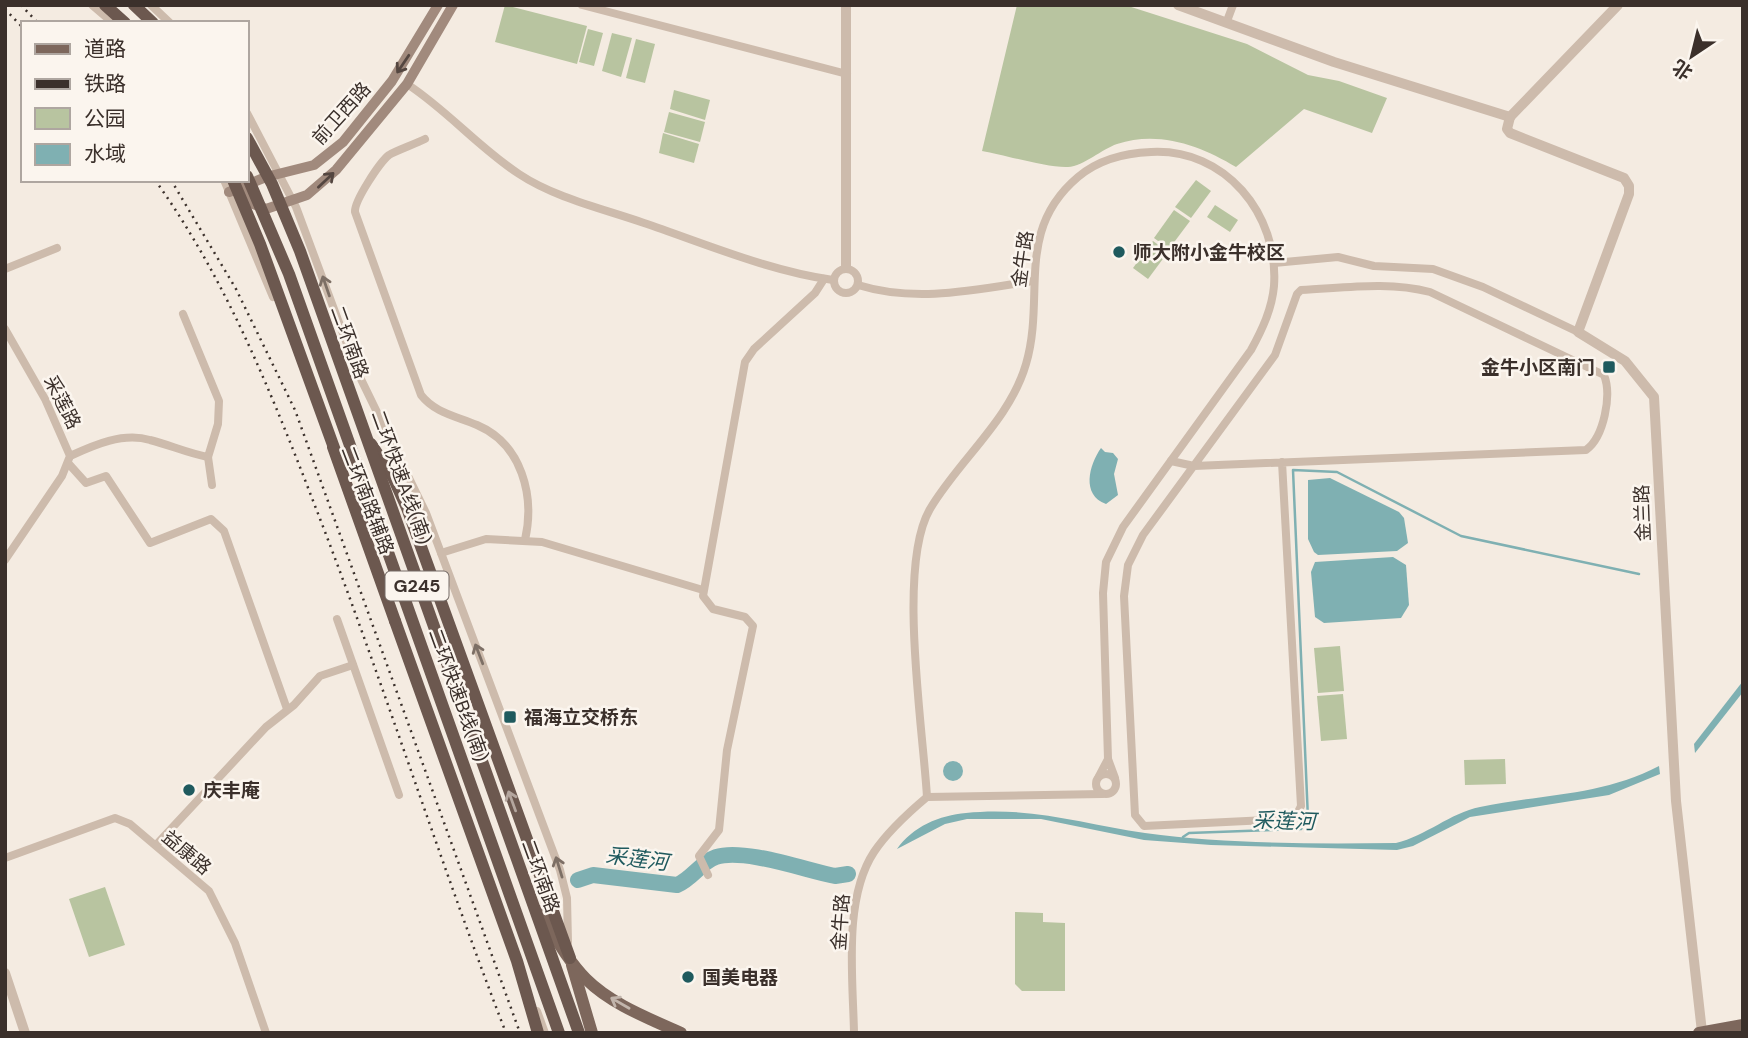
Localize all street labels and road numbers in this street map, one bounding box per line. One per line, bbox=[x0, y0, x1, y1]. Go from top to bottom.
street label: 前卫西路 bbox=[307, 77, 376, 150]
street label: 金牛路 bbox=[1006, 229, 1039, 289]
street label: 二环南路 bbox=[325, 302, 374, 382]
street label: 采莲路 bbox=[38, 371, 87, 433]
street label: 二环快速A线(南) bbox=[366, 407, 437, 548]
street label: 二环南路辅路 bbox=[335, 442, 400, 558]
street label: 金兰路 bbox=[1629, 484, 1656, 542]
road number: G245 bbox=[386, 572, 448, 600]
street label: 二环快速B线(南) bbox=[423, 625, 494, 765]
street label: 益康路 bbox=[157, 824, 217, 880]
street label: 二环南路 bbox=[516, 836, 565, 916]
street label: 金牛路 bbox=[826, 893, 855, 951]

